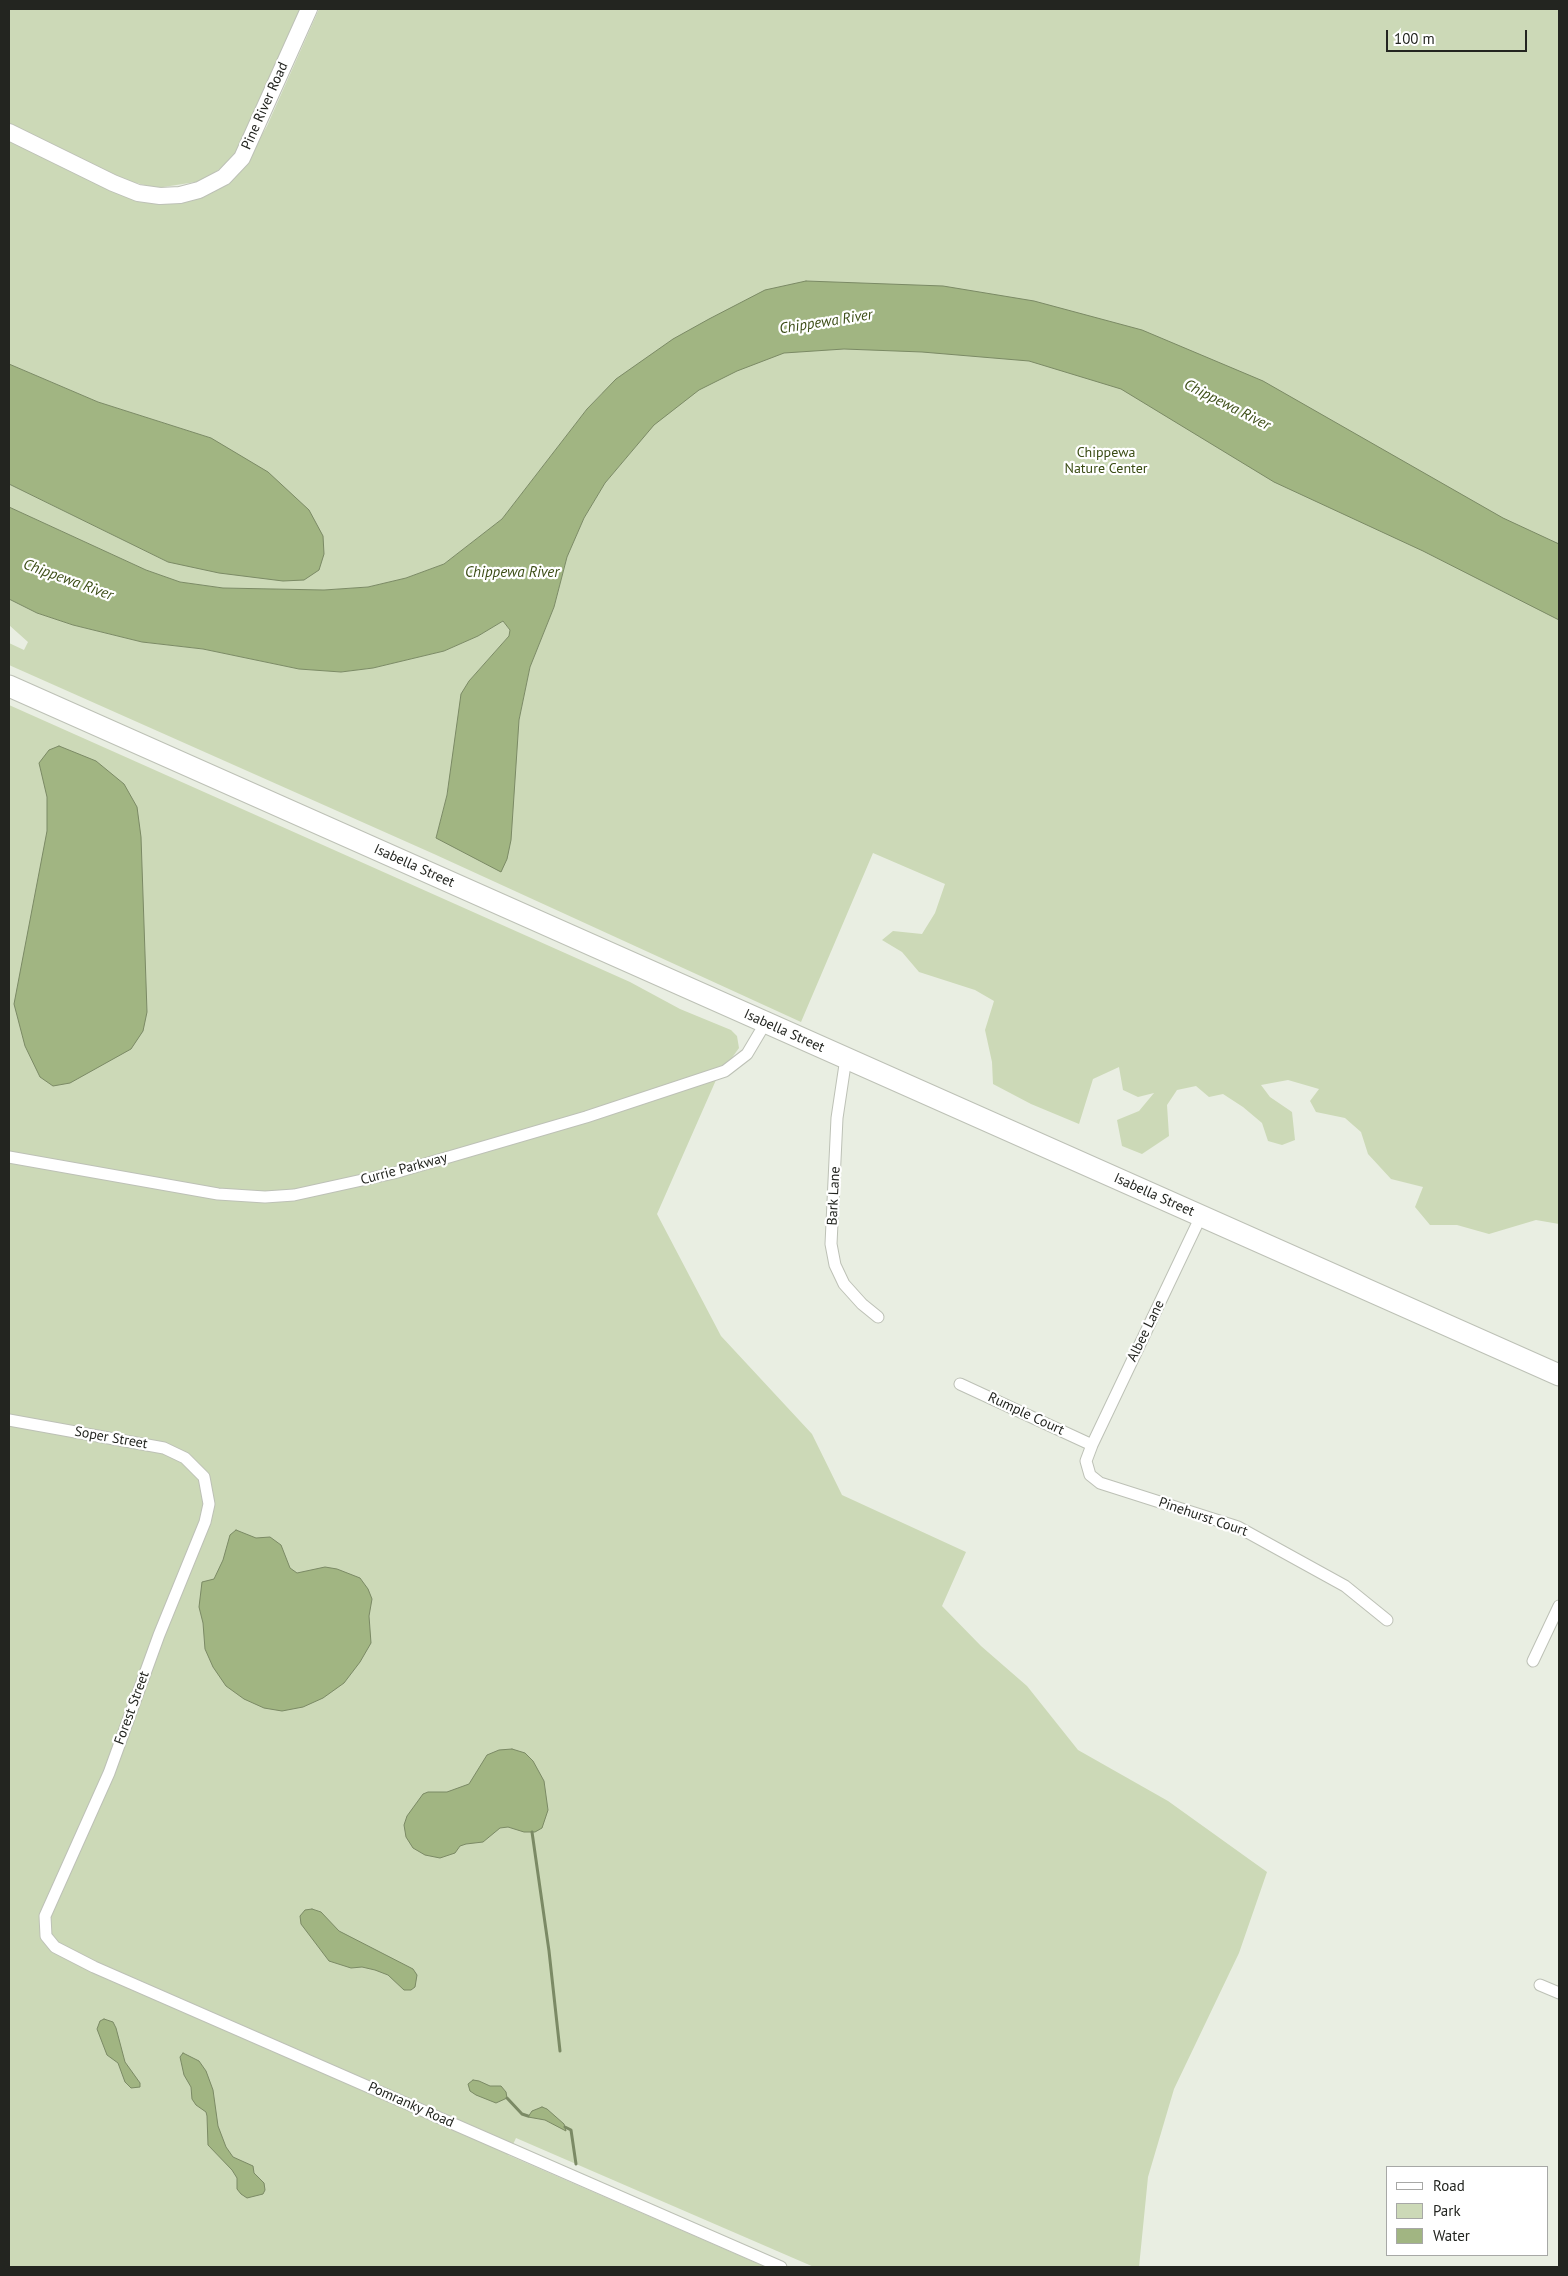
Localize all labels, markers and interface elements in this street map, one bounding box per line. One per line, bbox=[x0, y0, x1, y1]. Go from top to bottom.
scale bar bbox=[1388, 20, 1529, 52]
text: 100 m bbox=[1394, 29, 1435, 48]
street label: Pine River Road bbox=[238, 60, 292, 152]
water label: Chippewa River bbox=[778, 306, 874, 338]
water label: Chippewa River bbox=[1181, 376, 1273, 434]
park label: Chippewa Nature Center bbox=[1064, 445, 1148, 478]
water label: Chippewa River bbox=[21, 555, 115, 605]
water label: Chippewa River bbox=[465, 564, 559, 582]
street label: Isabella Street bbox=[371, 841, 457, 891]
street label: Isabella Street bbox=[741, 1006, 827, 1056]
street label: Currie Parkway bbox=[359, 1149, 449, 1189]
street label: Bark Lane bbox=[824, 1166, 844, 1226]
street label: Isabella Street bbox=[1111, 1170, 1197, 1220]
street label: Albee Lane bbox=[1124, 1298, 1168, 1364]
street label: Rumple Court bbox=[985, 1389, 1067, 1439]
street label: Soper Street bbox=[73, 1423, 149, 1453]
street label: Pinehurst Court bbox=[1156, 1494, 1250, 1540]
street label: Forest Street bbox=[111, 1669, 153, 1747]
street label: Pomranky Road bbox=[366, 2079, 456, 2131]
legend bbox=[1386, 2166, 1548, 2256]
text: Road bbox=[1433, 2176, 1465, 2195]
text: Park bbox=[1433, 2201, 1461, 2220]
text: Water bbox=[1433, 2226, 1470, 2245]

